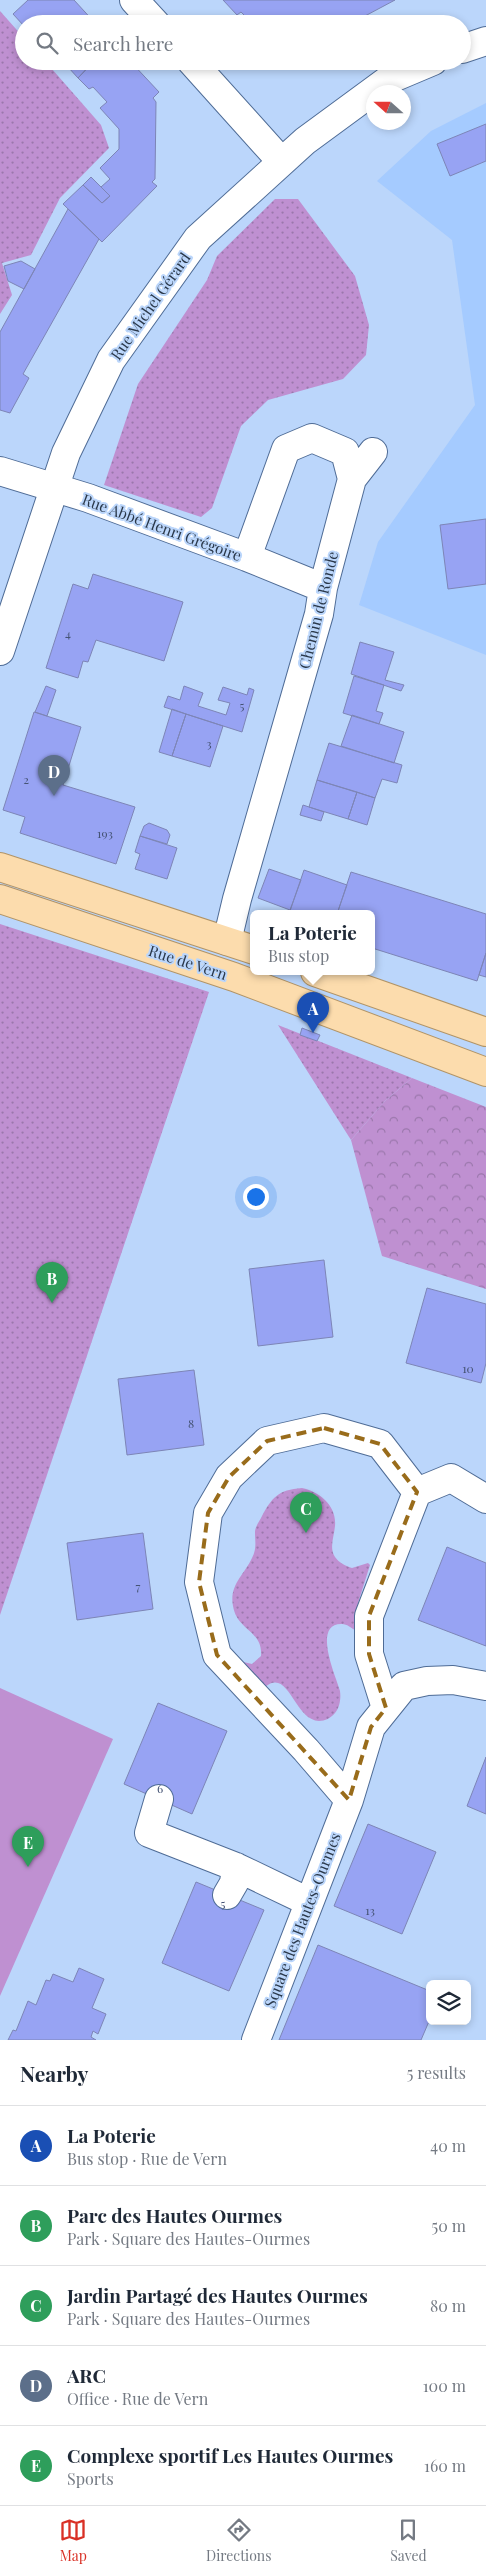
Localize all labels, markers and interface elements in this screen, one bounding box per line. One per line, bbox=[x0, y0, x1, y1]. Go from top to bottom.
search box bbox=[15, 15, 471, 70]
icon: search bbox=[33, 29, 61, 57]
text: Search here bbox=[73, 30, 173, 56]
north arrow bbox=[366, 85, 411, 130]
street label: Rue Michel Gérard bbox=[106, 248, 195, 363]
street label: Rue Abbé Henri Grégoire bbox=[80, 489, 244, 565]
street label: Chemin de Ronde bbox=[294, 549, 342, 671]
house number: 4 bbox=[65, 625, 71, 641]
house number: 5 bbox=[240, 697, 245, 713]
house number: 3 bbox=[206, 735, 212, 751]
pin: D bbox=[38, 755, 70, 796]
house number: 2 bbox=[23, 771, 29, 787]
house number: 193 bbox=[97, 825, 113, 841]
popup bbox=[250, 910, 375, 975]
text: La Poterie bbox=[268, 919, 357, 945]
street label: Rue de Vern bbox=[146, 940, 230, 984]
text: Bus stop bbox=[268, 945, 329, 966]
pin: A bbox=[297, 992, 329, 1033]
your location bbox=[243, 1184, 269, 1210]
pin: B bbox=[36, 1262, 68, 1303]
house number: 10 bbox=[462, 1360, 474, 1376]
house number: 8 bbox=[188, 1415, 194, 1431]
pin: C bbox=[290, 1492, 322, 1533]
house number: 7 bbox=[136, 1578, 141, 1594]
house number: 6 bbox=[157, 1780, 163, 1796]
pin: E bbox=[12, 1826, 44, 1867]
street label: Square des Hautes-Ourmes bbox=[259, 1830, 345, 2010]
house number: 5 bbox=[221, 1895, 226, 1911]
house number: 13 bbox=[365, 1902, 375, 1918]
map controls bbox=[426, 1980, 471, 2025]
button: layers bbox=[426, 1980, 471, 2025]
text: Nearby bbox=[20, 2059, 89, 2087]
text: 5 results bbox=[407, 2062, 466, 2083]
text: La Poterie bbox=[67, 2122, 156, 2148]
text: A bbox=[31, 2135, 41, 2156]
text: 40 m bbox=[430, 2135, 466, 2156]
text: Bus stop · Rue de Vern bbox=[67, 2148, 227, 2169]
text: Parc des Hautes Ourmes bbox=[67, 2202, 282, 2228]
text: B bbox=[31, 2215, 41, 2236]
text: 50 m bbox=[432, 2215, 466, 2236]
text: Park · Square des Hautes-Ourmes bbox=[67, 2228, 310, 2249]
text: Jardin Partagé des Hautes Ourmes bbox=[67, 2282, 368, 2308]
text: C bbox=[30, 2295, 42, 2316]
text: 80 m bbox=[430, 2295, 466, 2316]
text: Park · Square des Hautes-Ourmes bbox=[67, 2308, 310, 2329]
text: ARC bbox=[67, 2362, 106, 2388]
text: D bbox=[30, 2375, 42, 2396]
text: 100 m bbox=[423, 2375, 466, 2396]
text: Office · Rue de Vern bbox=[67, 2388, 208, 2409]
text: Complexe sportif Les Hautes Ourmes bbox=[67, 2442, 393, 2468]
text: E bbox=[31, 2455, 41, 2476]
text: 160 m bbox=[424, 2455, 466, 2476]
text: Sports bbox=[67, 2468, 114, 2489]
tab: Map bbox=[59, 2516, 87, 2565]
tab: Directions bbox=[206, 2516, 272, 2565]
tab: Saved bbox=[390, 2516, 427, 2565]

